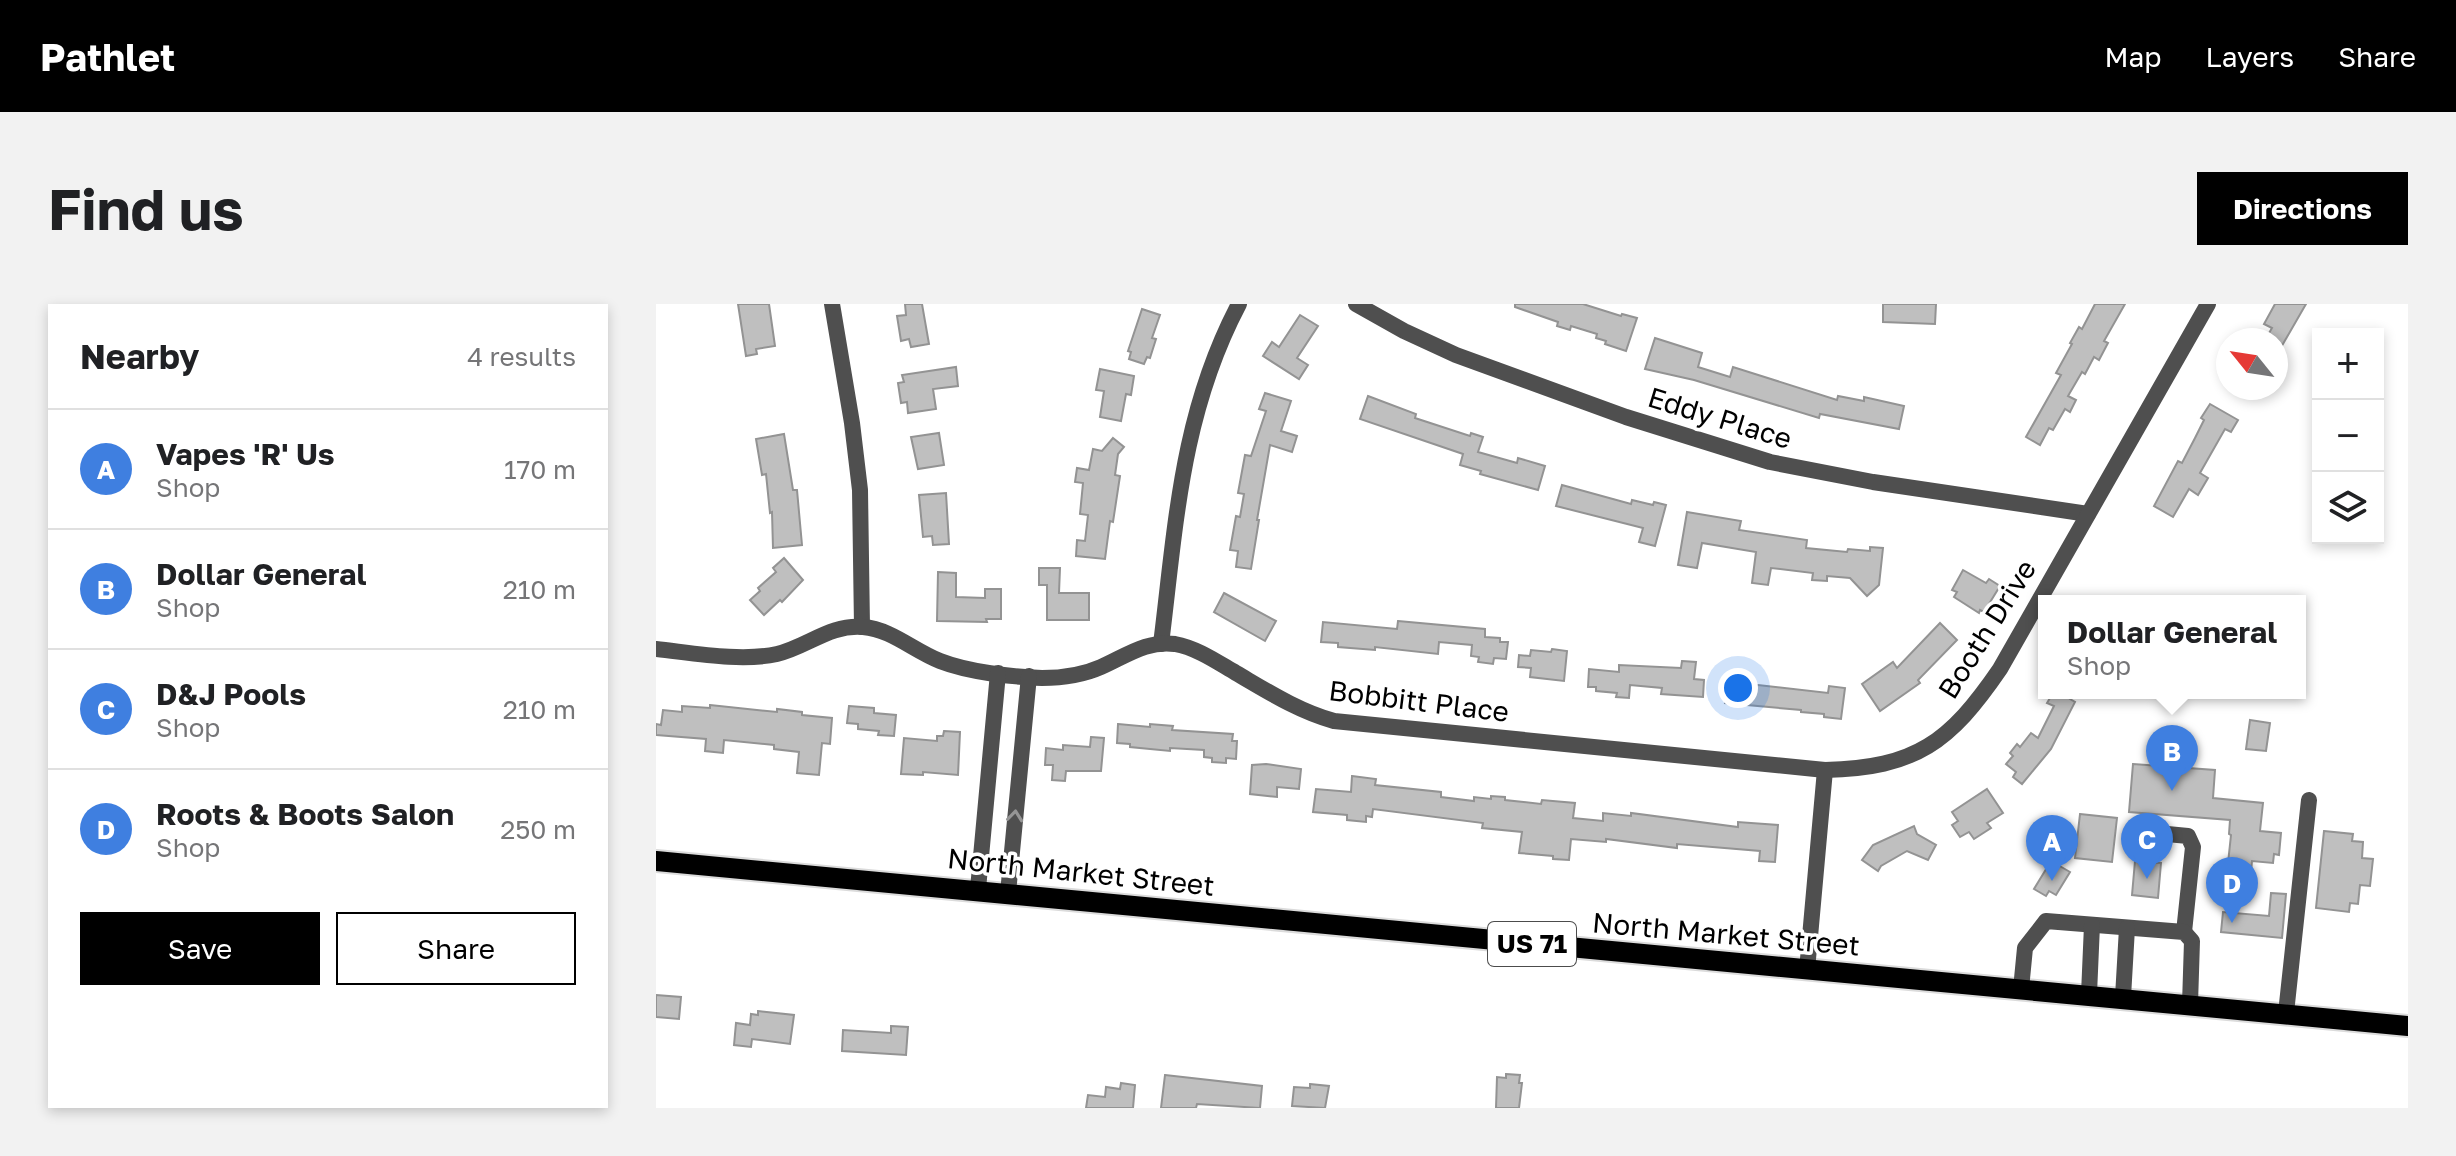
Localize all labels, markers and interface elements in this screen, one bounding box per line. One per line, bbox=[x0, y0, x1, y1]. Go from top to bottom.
text: Pathlet bbox=[40, 34, 175, 79]
text: Map bbox=[2104, 40, 2162, 73]
text: Layers bbox=[2206, 40, 2294, 73]
text: Share bbox=[2338, 40, 2416, 73]
button: Directions bbox=[2197, 172, 2408, 245]
text: Find us bbox=[48, 175, 244, 242]
north arrow bbox=[2216, 328, 2288, 400]
map controls bbox=[2312, 328, 2384, 544]
button: + bbox=[2312, 328, 2384, 400]
text: Nearby bbox=[80, 336, 200, 376]
text: 4 results bbox=[467, 341, 576, 372]
street label: Eddy Place bbox=[1644, 380, 1796, 455]
button: − bbox=[2312, 400, 2384, 472]
text: Vapes 'R' Us bbox=[156, 436, 335, 472]
text: A bbox=[97, 454, 115, 485]
text: 170 m bbox=[504, 454, 576, 485]
text: Shop bbox=[156, 472, 220, 503]
button: layers bbox=[2312, 472, 2384, 544]
street label: Booth Drive bbox=[1931, 553, 2042, 704]
text: Dollar General bbox=[156, 556, 366, 592]
text: B bbox=[97, 574, 115, 605]
text: 210 m bbox=[503, 574, 576, 605]
text: Shop bbox=[156, 592, 220, 623]
popup bbox=[2038, 595, 2306, 699]
text: Dollar General bbox=[2067, 614, 2277, 650]
text: Shop bbox=[2067, 650, 2131, 681]
your location bbox=[1718, 668, 1758, 708]
street label: Bobbitt Place bbox=[1327, 673, 1511, 728]
text: D&J Pools bbox=[156, 676, 306, 712]
text: C bbox=[97, 694, 115, 725]
text: 210 m bbox=[503, 694, 576, 725]
text: Shop bbox=[156, 712, 220, 743]
pin: B bbox=[2146, 725, 2198, 791]
text: Roots & Boots Salon bbox=[156, 796, 454, 832]
one-way arrow bbox=[1007, 809, 1024, 822]
pin: C bbox=[2121, 813, 2173, 879]
text: D bbox=[97, 814, 115, 845]
text: 250 m bbox=[500, 814, 576, 845]
pin: A bbox=[2026, 815, 2078, 881]
text: Shop bbox=[156, 832, 220, 863]
street label: North Market Street bbox=[946, 841, 1216, 902]
pin: D bbox=[2206, 857, 2258, 923]
street label: North Market Street bbox=[1591, 905, 1861, 962]
button: Save bbox=[80, 912, 320, 985]
button: Share bbox=[336, 912, 576, 985]
road number: US 71 bbox=[1488, 922, 1576, 966]

